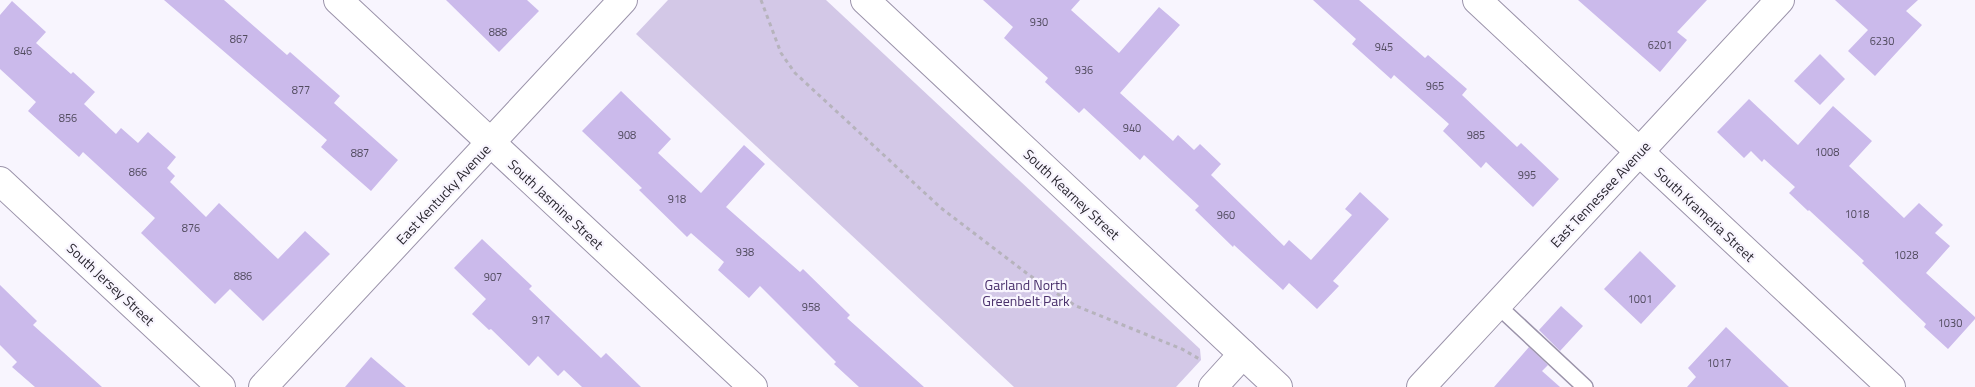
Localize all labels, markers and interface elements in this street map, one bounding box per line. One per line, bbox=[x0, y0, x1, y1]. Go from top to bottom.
house number: 930 bbox=[1030, 14, 1048, 30]
house number: 888 bbox=[489, 24, 507, 40]
house number: 867 bbox=[230, 31, 248, 47]
house number: 6230 bbox=[1870, 33, 1894, 49]
house number: 6201 bbox=[1648, 37, 1672, 53]
house number: 945 bbox=[1375, 39, 1393, 55]
house number: 846 bbox=[14, 43, 32, 59]
house number: 936 bbox=[1075, 62, 1093, 78]
house number: 965 bbox=[1426, 78, 1444, 94]
house number: 877 bbox=[292, 82, 310, 98]
house number: 856 bbox=[59, 110, 77, 126]
house number: 940 bbox=[1123, 120, 1141, 136]
house number: 908 bbox=[618, 127, 636, 143]
house number: 985 bbox=[1467, 127, 1485, 143]
street label: East Tennessee Avenue bbox=[1545, 136, 1655, 252]
street label: East Kentucky Avenue bbox=[391, 139, 495, 249]
street label: South Kearney Street bbox=[1019, 144, 1125, 244]
house number: 1008 bbox=[1815, 144, 1839, 160]
house number: 887 bbox=[351, 145, 369, 161]
street label: South Jasmine Street bbox=[503, 154, 609, 254]
street label: South Krameria Street bbox=[1650, 162, 1760, 266]
house number: 866 bbox=[129, 164, 147, 180]
house number: 995 bbox=[1518, 167, 1536, 183]
house number: 918 bbox=[668, 191, 686, 207]
house number: 1018 bbox=[1845, 206, 1869, 222]
house number: 960 bbox=[1217, 207, 1235, 223]
house number: 876 bbox=[182, 220, 200, 236]
street label: South Jersey Street bbox=[62, 238, 160, 330]
house number: 938 bbox=[736, 244, 754, 260]
house number: 1028 bbox=[1894, 247, 1918, 263]
house number: 886 bbox=[234, 268, 252, 284]
house number: 907 bbox=[484, 269, 502, 285]
park label: Garland North Greenbelt Park bbox=[982, 274, 1070, 311]
house number: 1001 bbox=[1628, 291, 1652, 307]
house number: 958 bbox=[802, 299, 820, 315]
house number: 917 bbox=[532, 312, 550, 328]
house number: 1030 bbox=[1938, 315, 1962, 331]
house number: 1017 bbox=[1707, 355, 1731, 371]

